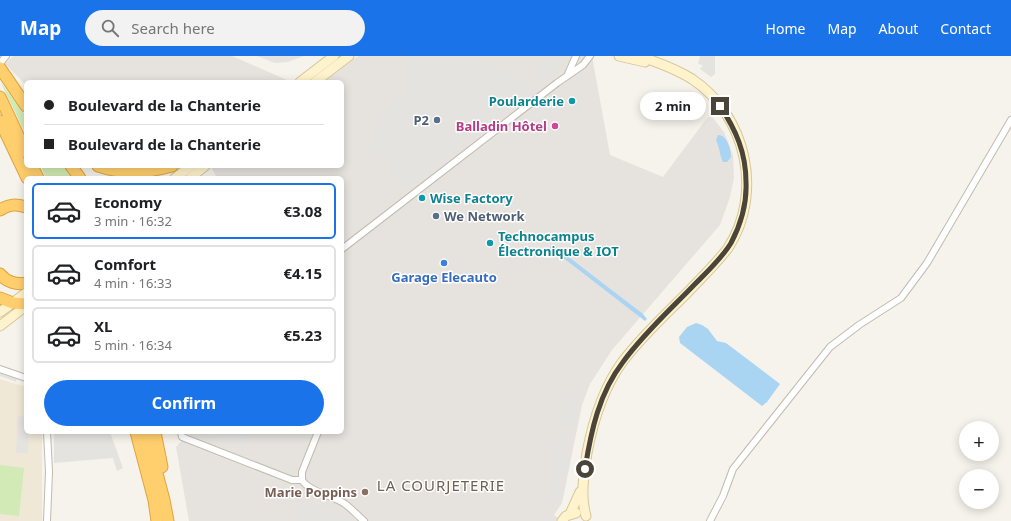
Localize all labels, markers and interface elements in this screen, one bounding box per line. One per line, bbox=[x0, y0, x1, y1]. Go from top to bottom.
search box bbox=[85, 10, 365, 46]
text: Map bbox=[20, 15, 61, 41]
icon: search bbox=[99, 17, 121, 39]
text: Search here bbox=[131, 18, 215, 38]
text: Home bbox=[766, 19, 805, 38]
text: Map bbox=[827, 19, 857, 38]
text: About bbox=[879, 19, 918, 38]
text: Contact bbox=[940, 19, 991, 38]
place label: Poularderie bbox=[489, 92, 564, 110]
callout: 2 min bbox=[640, 92, 706, 120]
text: Boulevard de la Chanterie bbox=[68, 95, 261, 115]
marker: Poularderie bbox=[567, 96, 577, 106]
text: 2 min bbox=[655, 97, 691, 115]
route end bbox=[711, 97, 729, 115]
place label: P2 bbox=[413, 111, 429, 129]
marker: P2 bbox=[432, 115, 442, 125]
place label: Balladin Hôtel bbox=[456, 117, 547, 135]
marker: Balladin Hôtel bbox=[550, 121, 560, 131]
text: Boulevard de la Chanterie bbox=[68, 134, 261, 154]
place label: Wise Factory bbox=[430, 189, 513, 207]
text: Economy bbox=[94, 192, 162, 212]
icon: car bbox=[46, 193, 82, 229]
marker: Wise Factory bbox=[417, 193, 427, 203]
text: €3.08 bbox=[283, 201, 322, 221]
place label: We Network bbox=[444, 207, 525, 225]
marker: We Network bbox=[431, 211, 441, 221]
text: 3 min · 16:32 bbox=[94, 212, 172, 230]
place label: Technocampus Électronique & IOT bbox=[498, 227, 619, 260]
marker: Technocampus Électronique & IOT bbox=[485, 238, 495, 248]
text: Comfort bbox=[94, 254, 156, 274]
icon: car bbox=[46, 255, 82, 291]
marker: Garage Elecauto bbox=[439, 258, 449, 268]
text: €4.15 bbox=[283, 263, 322, 283]
place label: Garage Elecauto bbox=[391, 268, 497, 286]
text: 4 min · 16:33 bbox=[94, 274, 172, 292]
text: XL bbox=[94, 316, 112, 336]
icon: car bbox=[46, 317, 82, 353]
text: €5.23 bbox=[283, 325, 322, 345]
text: 5 min · 16:34 bbox=[94, 336, 172, 354]
button: Confirm bbox=[44, 380, 324, 426]
map controls bbox=[959, 421, 999, 509]
button: + bbox=[959, 421, 999, 461]
route start bbox=[576, 460, 594, 478]
button: − bbox=[959, 469, 999, 509]
district label: LA COURJETERIE bbox=[377, 475, 505, 495]
place label: Marie Poppins bbox=[265, 483, 357, 501]
marker: Marie Poppins bbox=[360, 487, 370, 497]

